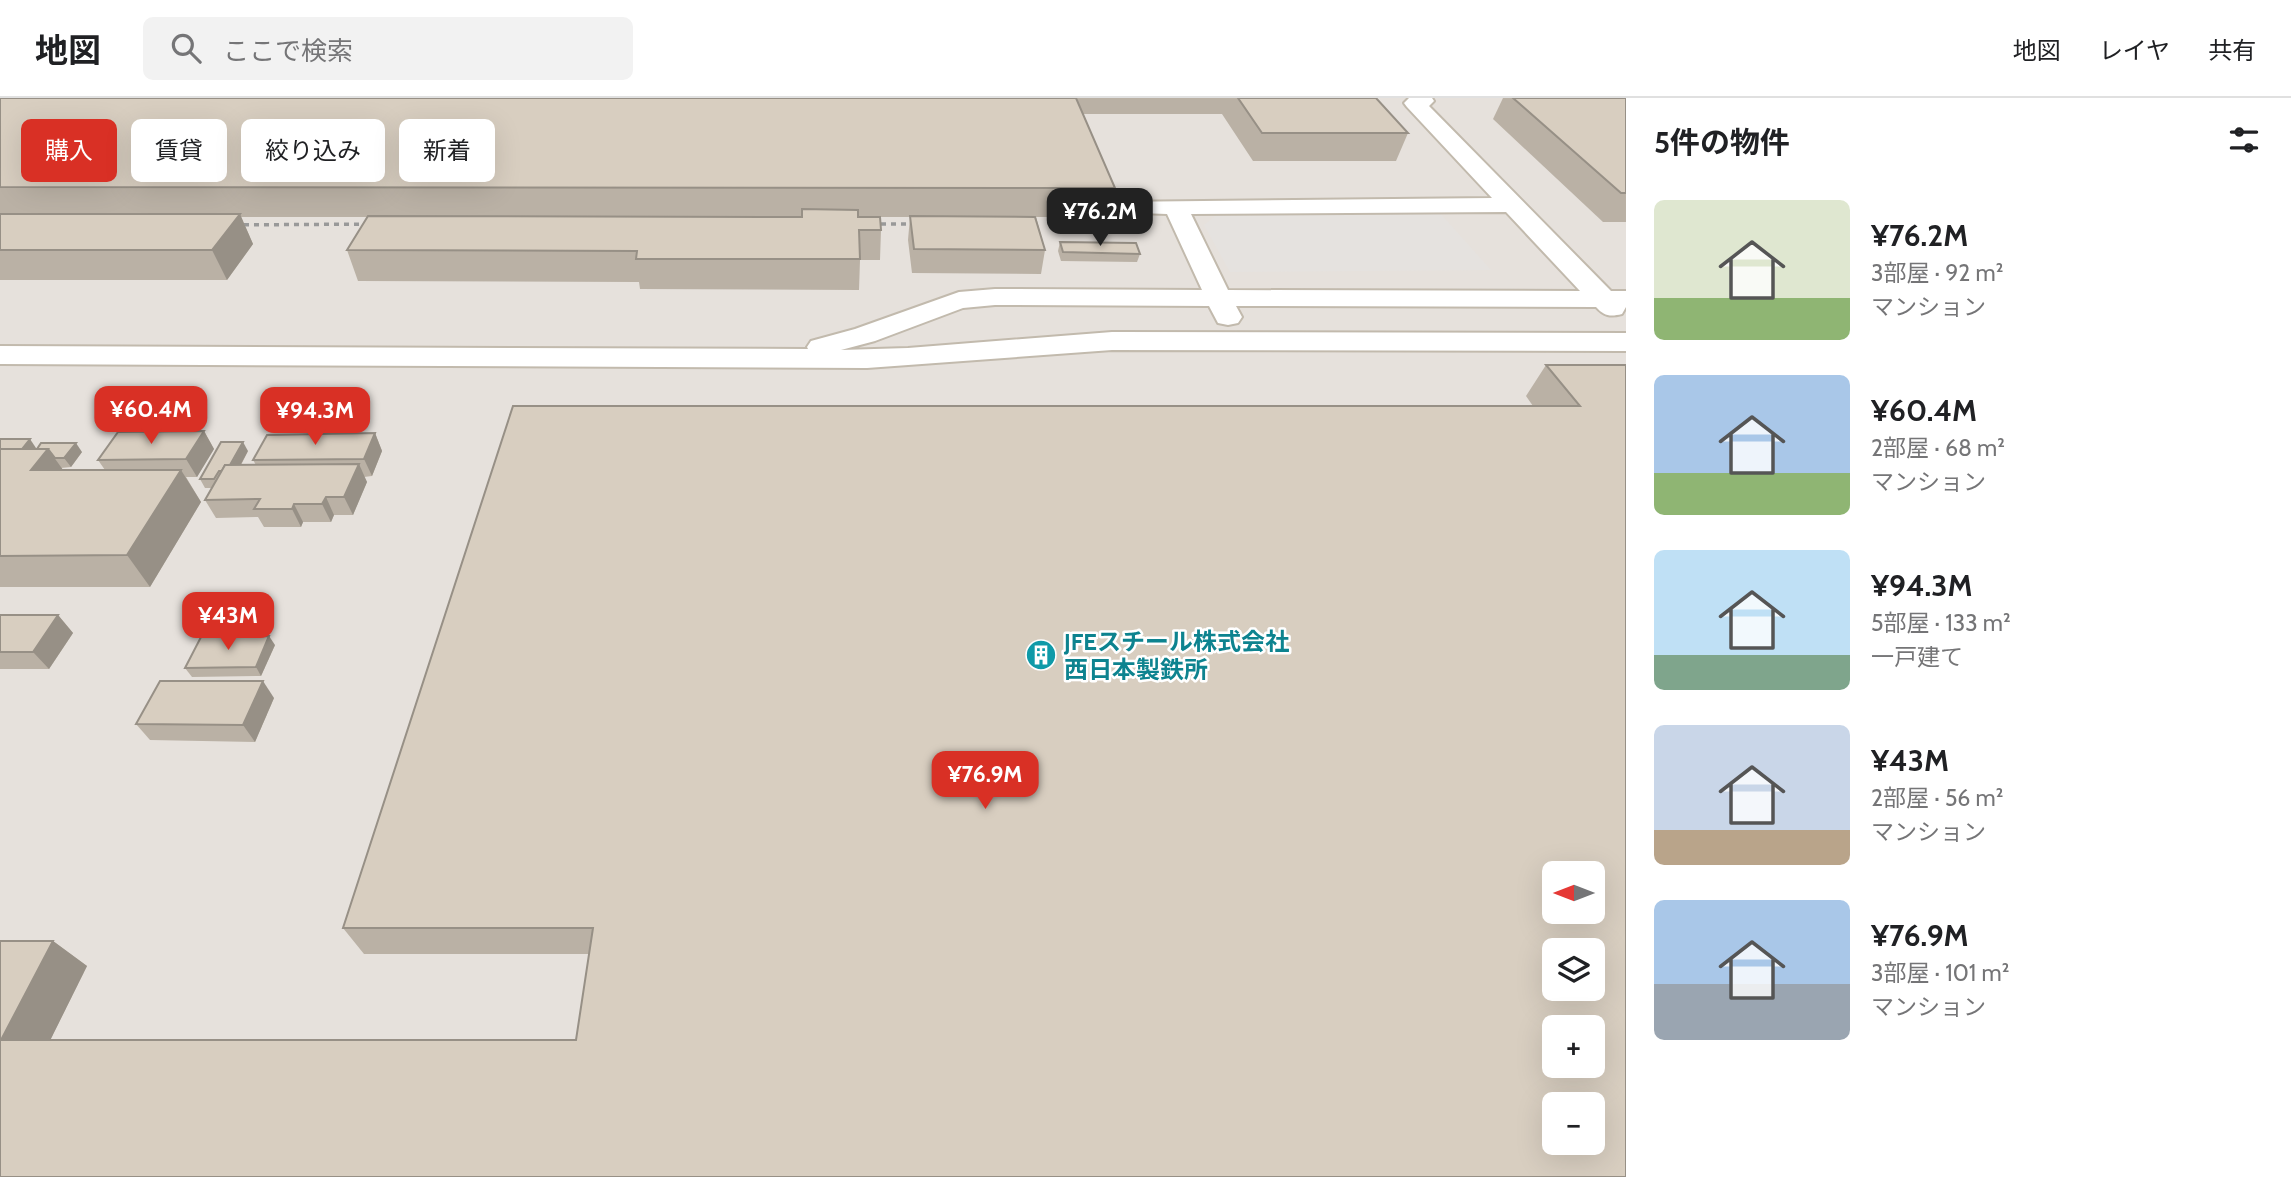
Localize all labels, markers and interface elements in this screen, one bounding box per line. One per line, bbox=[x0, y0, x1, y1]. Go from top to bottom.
search box bbox=[143, 17, 633, 80]
icon: search bbox=[167, 29, 205, 67]
text: 地図 bbox=[35, 30, 101, 70]
text: ここで検索 bbox=[223, 35, 353, 67]
text: 地図 bbox=[2013, 36, 2061, 65]
text: レイヤ bbox=[2099, 36, 2170, 65]
text: 共有 bbox=[2208, 36, 2256, 65]
chip: 購入 bbox=[21, 119, 117, 182]
chip: 賃貸 bbox=[131, 119, 227, 182]
chip: 絞り込み bbox=[241, 119, 385, 182]
chip: 新着 bbox=[399, 119, 495, 182]
icon: filters bbox=[2225, 121, 2263, 159]
text: 5件の物件 bbox=[1654, 124, 1790, 161]
pin: ¥76.2M bbox=[1043, 188, 1157, 248]
text: ¥76.2M bbox=[1063, 197, 1137, 225]
text: ¥76.2M bbox=[1871, 217, 1968, 254]
icon: home bbox=[1710, 228, 1794, 312]
text: 3部屋 · 92 m² bbox=[1871, 259, 2003, 287]
text: マンション bbox=[1871, 293, 1986, 321]
pin: ¥60.4M bbox=[94, 386, 208, 446]
pin: ¥94.3M bbox=[258, 388, 372, 447]
text: ¥60.4M bbox=[1871, 392, 1977, 429]
text: ¥60.4M bbox=[110, 395, 192, 423]
text: ¥94.3M bbox=[276, 396, 354, 424]
icon: home bbox=[1710, 403, 1794, 487]
text: 2部屋 · 68 m² bbox=[1871, 434, 2005, 462]
text: マンション bbox=[1871, 468, 1986, 496]
text: ¥94.3M bbox=[1871, 567, 1972, 604]
icon: home bbox=[1710, 578, 1794, 662]
pin: ¥43M bbox=[187, 592, 269, 652]
text: ¥43M bbox=[198, 601, 258, 629]
text: 5部屋 · 133 m² bbox=[1871, 609, 2011, 637]
place label: JFEスチール株式会社 西日本製鉄所 bbox=[1063, 627, 1289, 684]
building icon: JFEスチール株式会社 西日本製鉄所 bbox=[1024, 638, 1058, 672]
text: 一戸建て bbox=[1871, 643, 1963, 671]
text: ¥43M bbox=[1871, 742, 1949, 779]
pin: ¥76.9M bbox=[928, 752, 1042, 811]
icon: home bbox=[1710, 753, 1794, 837]
text: ¥76.9M bbox=[948, 760, 1022, 788]
text: 2部屋 · 56 m² bbox=[1871, 784, 2003, 812]
text: マンション bbox=[1871, 818, 1986, 846]
north arrow bbox=[1542, 861, 1605, 924]
map controls bbox=[1542, 861, 1605, 1155]
text: ¥76.9M bbox=[1871, 917, 1968, 954]
icon: home bbox=[1710, 928, 1794, 1012]
button: layers bbox=[1542, 938, 1605, 1001]
text: 3部屋 · 101 m² bbox=[1871, 959, 2009, 987]
text: マンション bbox=[1871, 993, 1986, 1021]
button: + bbox=[1542, 1015, 1605, 1078]
button: − bbox=[1542, 1092, 1605, 1155]

